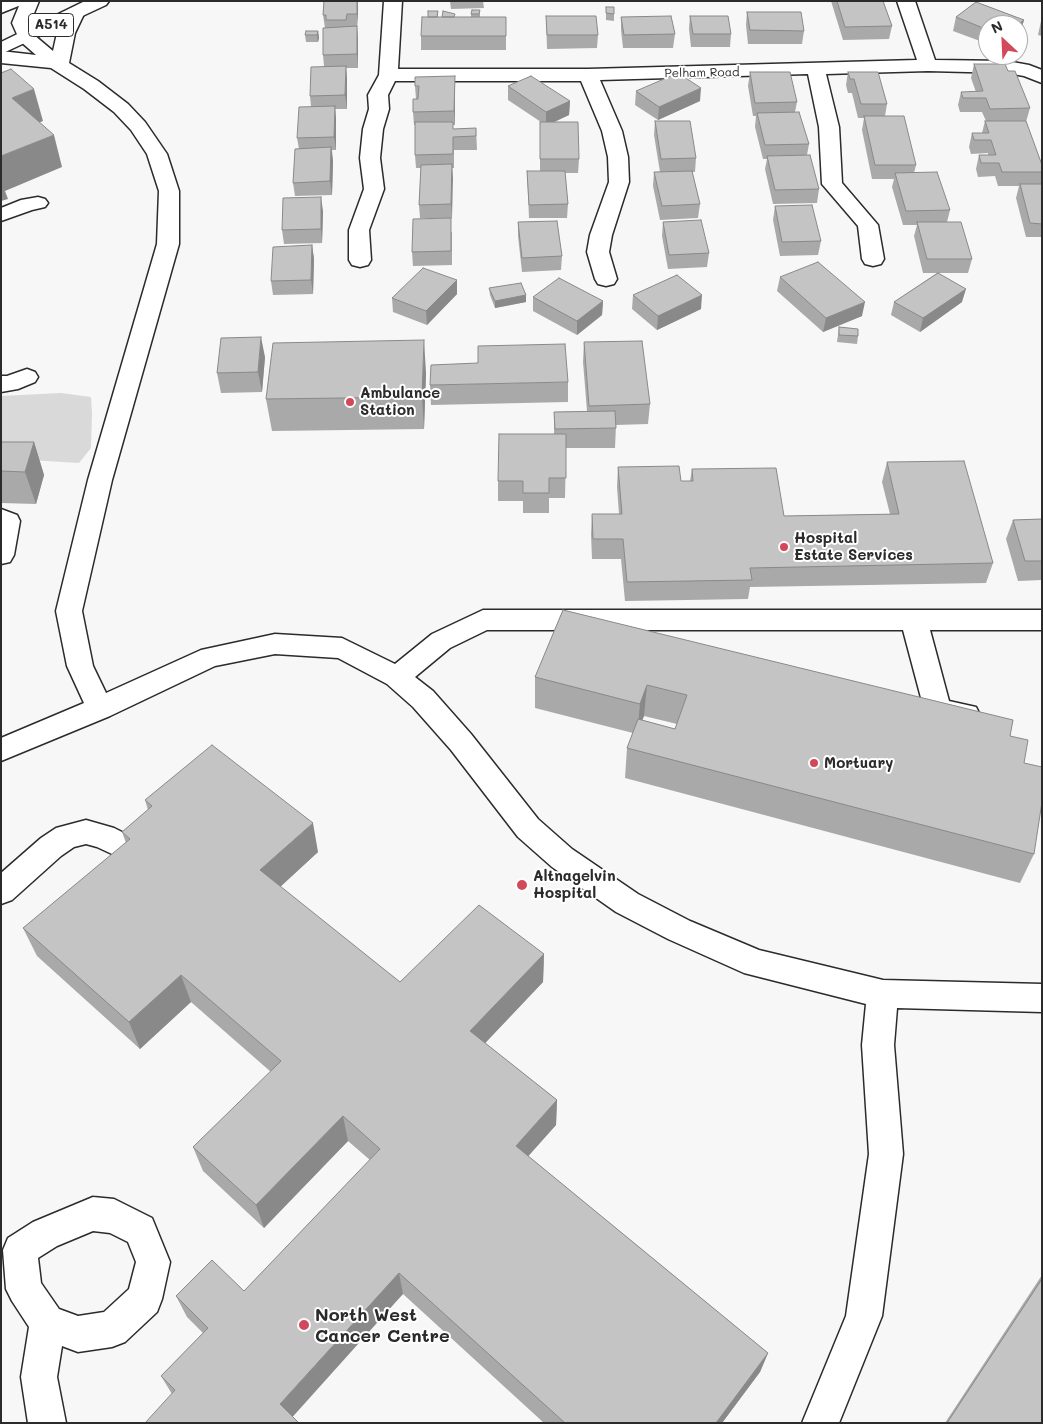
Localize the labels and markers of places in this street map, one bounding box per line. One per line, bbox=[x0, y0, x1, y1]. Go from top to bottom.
place label: Ambulance Station bbox=[360, 384, 440, 419]
marker: Ambulance Station bbox=[344, 396, 356, 408]
place label: Hospital Estate Services bbox=[794, 529, 913, 564]
marker: Hospital Estate Services bbox=[778, 541, 790, 553]
place label: Mortuary bbox=[824, 754, 893, 772]
marker: Mortuary bbox=[808, 757, 820, 769]
place label: Altnagelvin Hospital bbox=[533, 867, 616, 902]
marker: Altnagelvin Hospital bbox=[515, 878, 529, 892]
place label: North West Cancer Centre bbox=[315, 1304, 450, 1346]
marker: North West Cancer Centre bbox=[297, 1318, 311, 1332]

